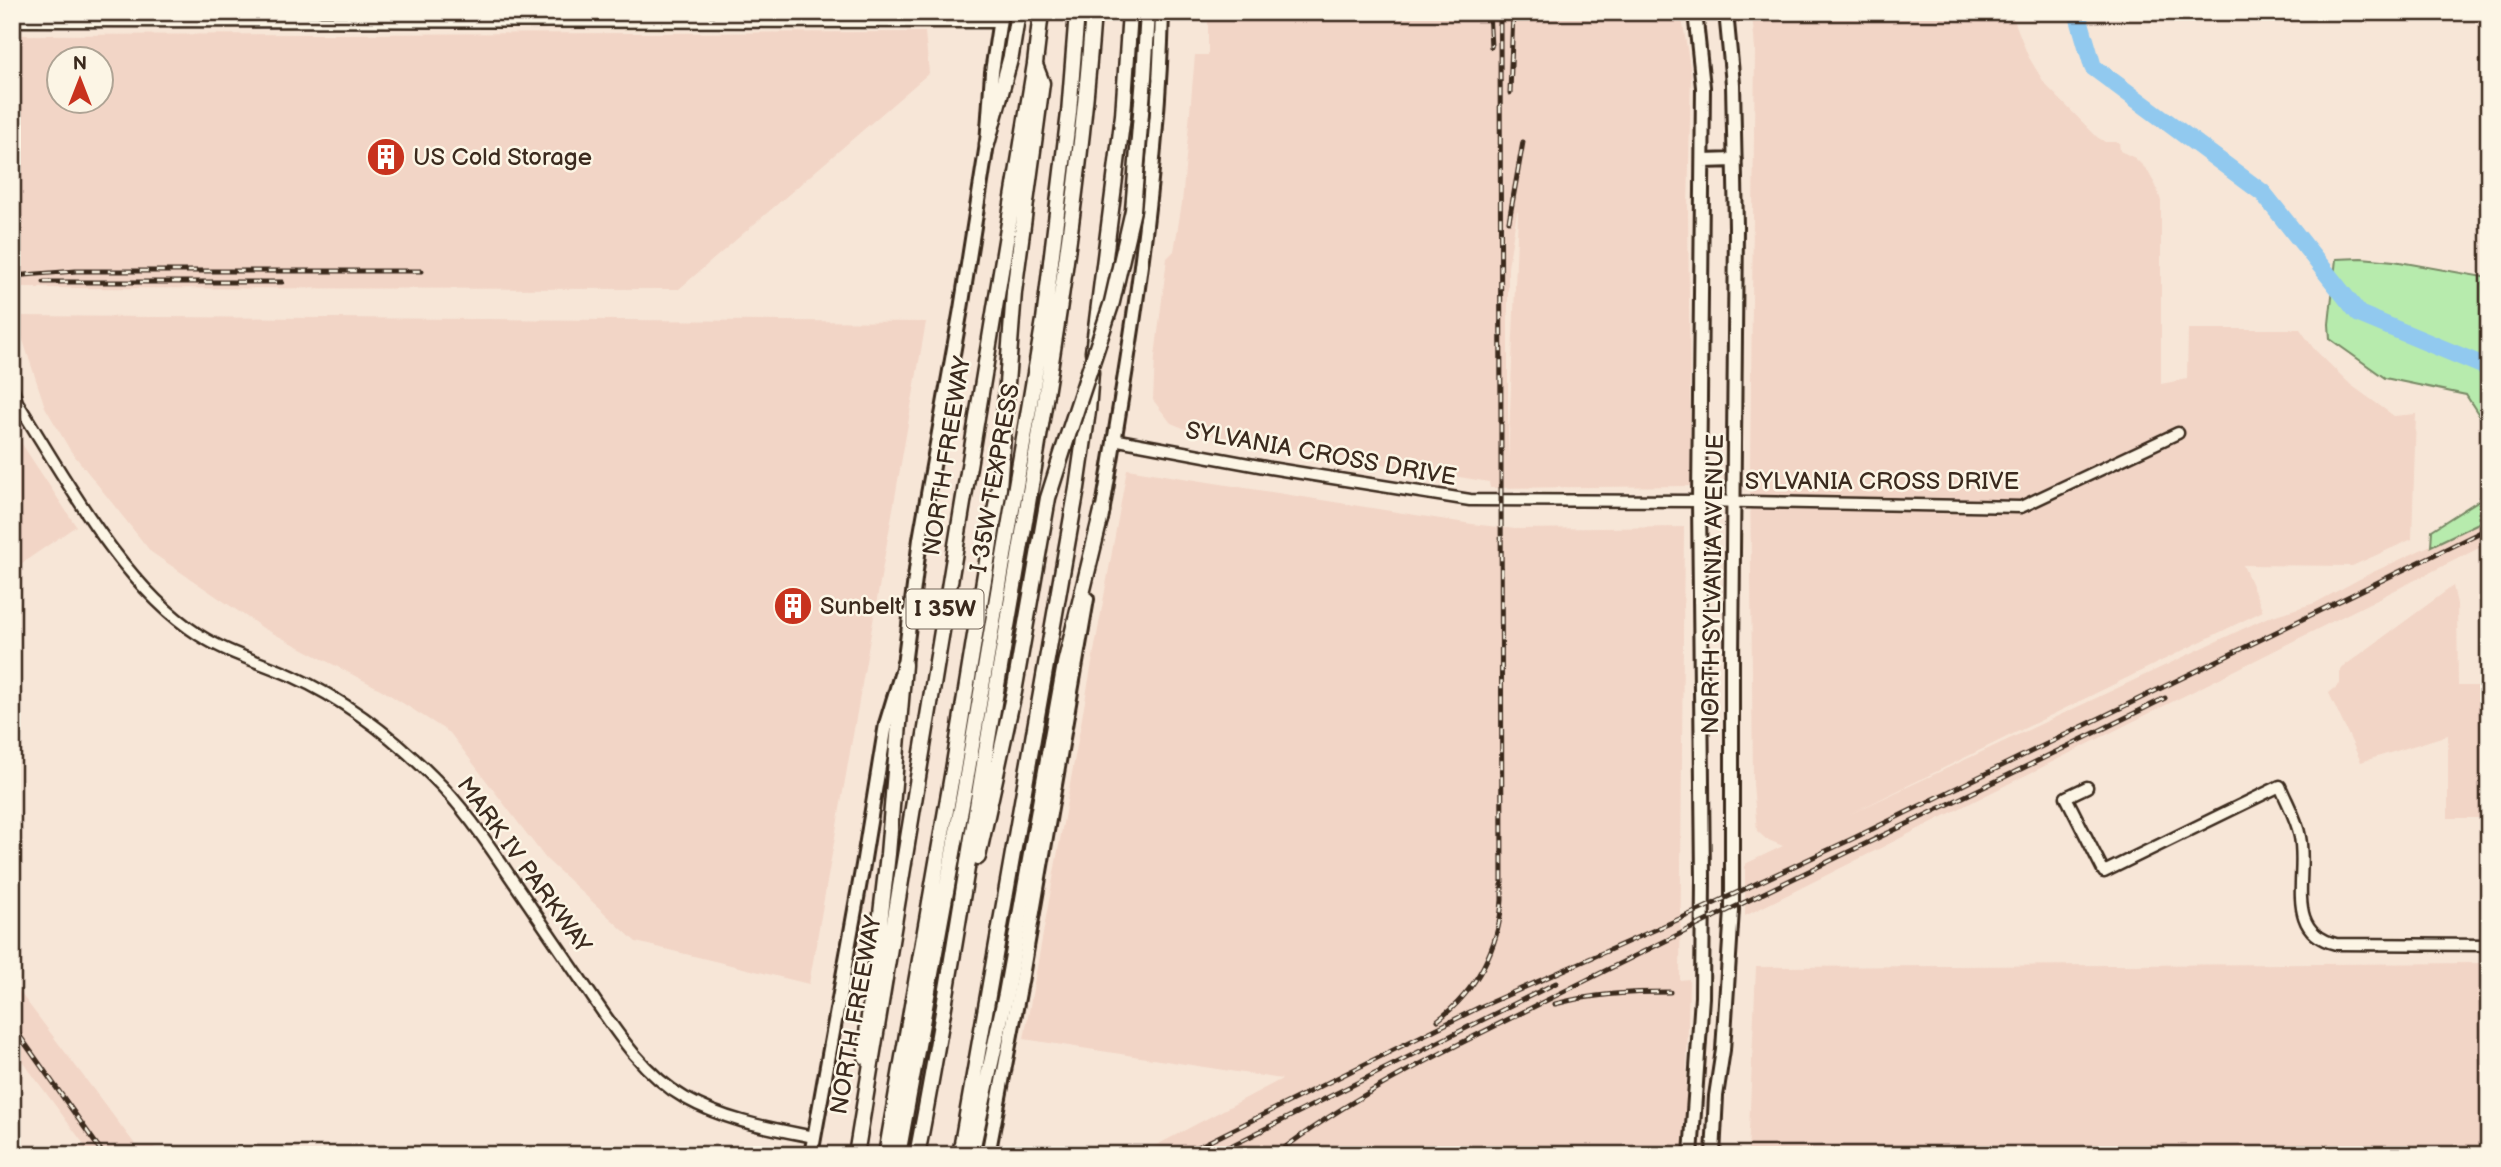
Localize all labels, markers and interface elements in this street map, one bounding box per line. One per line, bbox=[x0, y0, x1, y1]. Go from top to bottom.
north arrow bbox=[46, 46, 116, 116]
text: N bbox=[73, 53, 87, 76]
building icon: US Cold Storage bbox=[365, 136, 407, 178]
place label: US Cold Storage bbox=[413, 143, 592, 172]
street label: NORTH FREEWAY bbox=[917, 353, 977, 558]
street label: I 35W TEXPRESS bbox=[964, 381, 1026, 575]
street label: SYLVANIA CROSS DRIVE bbox=[1183, 416, 1459, 492]
street label: NORTH SYLVANIA AVENUE bbox=[1696, 434, 1730, 734]
street label: SYLVANIA CROSS DRIVE bbox=[1745, 467, 2019, 496]
building icon: Sunbelt bbox=[772, 585, 814, 627]
road number: I 35W bbox=[906, 590, 984, 628]
place label: Sunbelt bbox=[820, 592, 903, 621]
street label: MARK IV PARKWAY bbox=[450, 771, 598, 959]
street label: NORTH FREEWAY bbox=[824, 912, 888, 1117]

